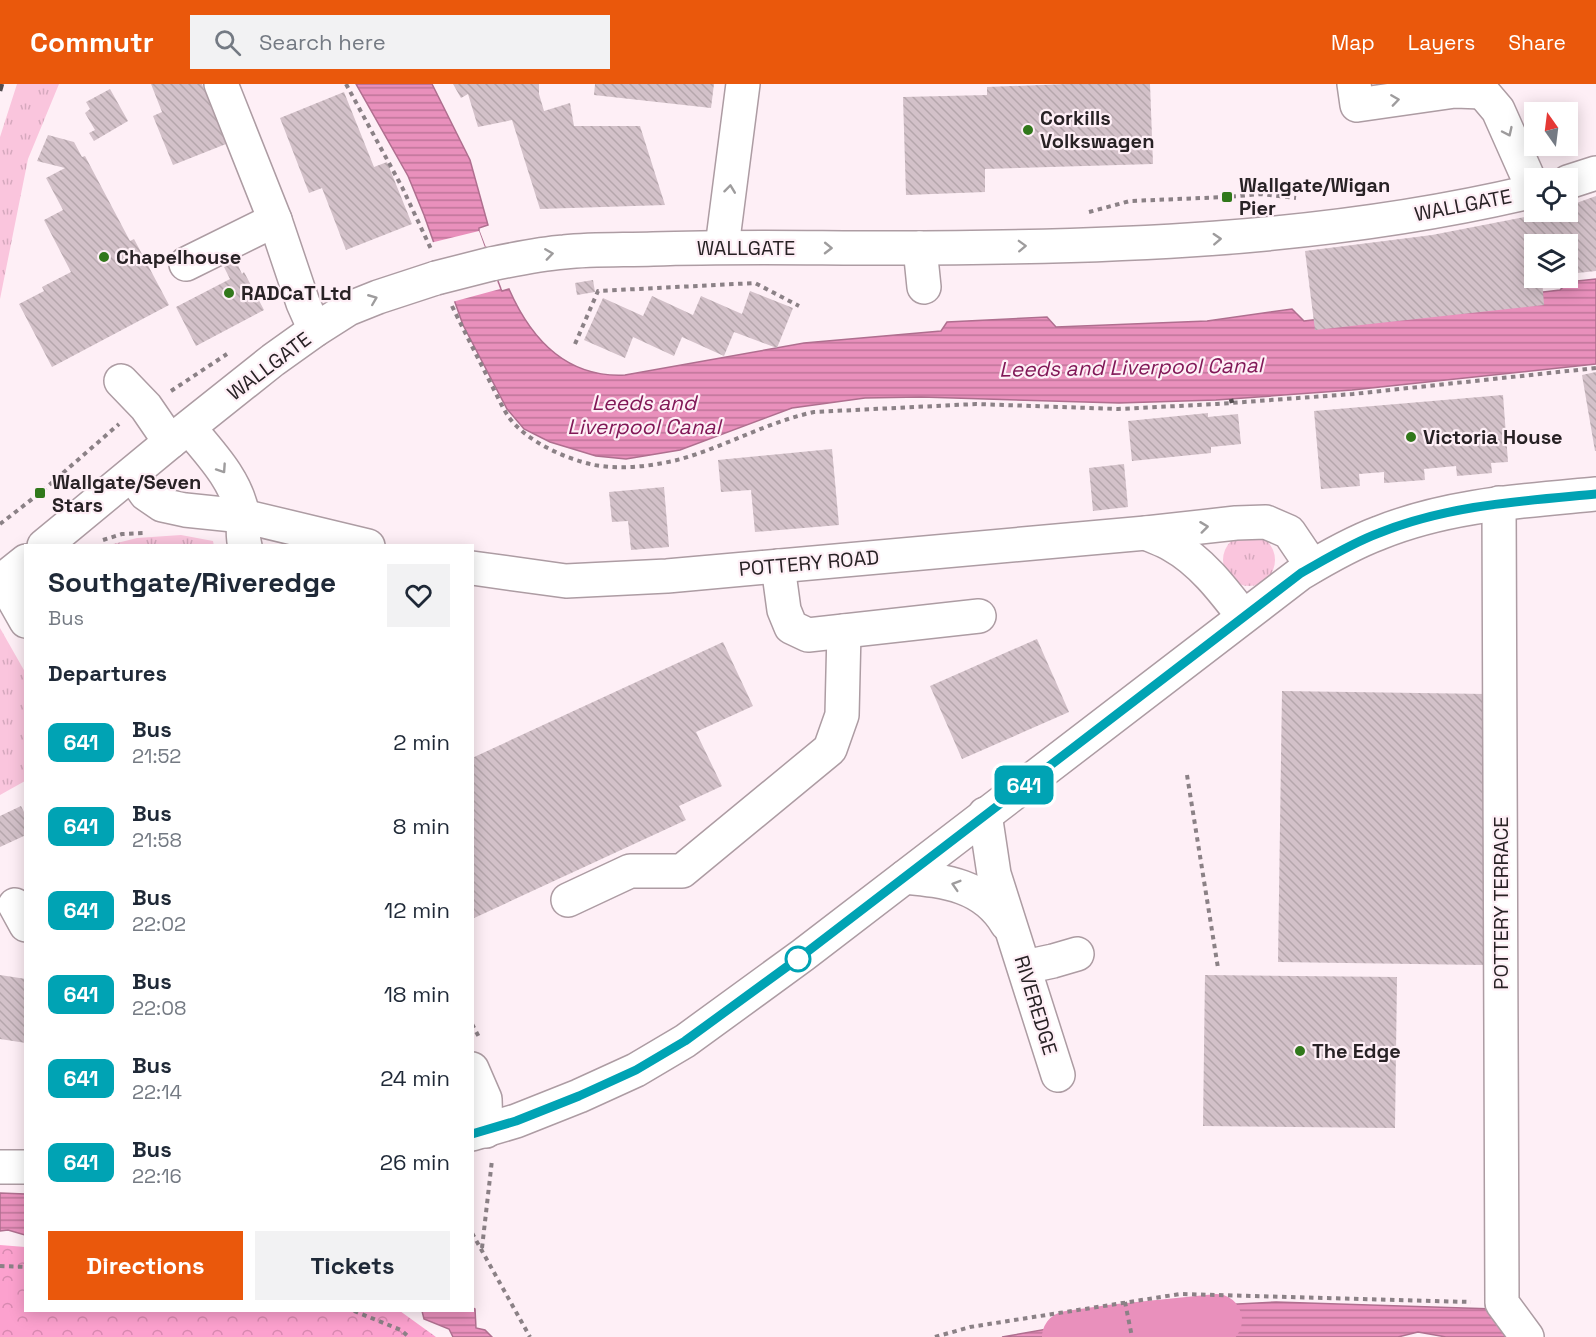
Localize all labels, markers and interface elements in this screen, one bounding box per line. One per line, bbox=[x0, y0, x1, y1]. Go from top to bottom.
search box bbox=[190, 15, 610, 69]
text: Commutr bbox=[30, 24, 154, 60]
icon: search bbox=[211, 26, 244, 59]
text: Search here bbox=[259, 28, 386, 56]
text: Map bbox=[1331, 29, 1375, 56]
text: Layers bbox=[1408, 29, 1475, 56]
text: Share bbox=[1508, 29, 1566, 56]
one-way arrow bbox=[1390, 94, 1399, 106]
north arrow bbox=[1524, 102, 1578, 156]
map controls bbox=[1524, 102, 1578, 288]
place label: Corkills Volkswagen bbox=[1040, 105, 1154, 154]
marker: Corkills Volkswagen bbox=[1021, 123, 1035, 137]
one-way arrow bbox=[1501, 126, 1513, 137]
button: locate bbox=[1524, 168, 1578, 222]
place label: Wallgate/Wigan Pier bbox=[1239, 172, 1390, 221]
street label: WALLGATE bbox=[1412, 183, 1514, 227]
one-way arrow bbox=[723, 184, 735, 193]
marker: Wallgate/Wigan Pier bbox=[1220, 190, 1234, 204]
one-way arrow bbox=[1213, 232, 1222, 245]
button: layers bbox=[1524, 234, 1578, 288]
street label: WALLGATE bbox=[697, 235, 795, 261]
one-way arrow bbox=[1018, 240, 1027, 253]
one-way arrow bbox=[823, 242, 832, 254]
place label: Chapelhouse bbox=[116, 244, 241, 270]
one-way arrow bbox=[544, 248, 553, 260]
marker: Chapelhouse bbox=[97, 250, 111, 264]
place label: RADCaT Ltd bbox=[241, 280, 352, 306]
marker: RADCaT Ltd bbox=[222, 286, 236, 300]
one-way arrow bbox=[367, 294, 378, 306]
street label: WALLGATE bbox=[222, 326, 316, 406]
water label: Leeds and Liverpool Canal bbox=[999, 351, 1266, 383]
water label: Leeds and Liverpool Canal bbox=[567, 389, 724, 440]
place label: Victoria House bbox=[1423, 424, 1563, 450]
marker: Victoria House bbox=[1404, 430, 1418, 444]
one-way arrow bbox=[214, 463, 226, 473]
place label: Wallgate/Seven Stars bbox=[52, 469, 201, 518]
marker: Wallgate/Seven Stars bbox=[33, 486, 47, 500]
one-way arrow bbox=[1199, 521, 1208, 533]
street label: POTTERY ROAD bbox=[738, 544, 880, 582]
text: Southgate/Riveredge bbox=[48, 564, 336, 600]
button: heart bbox=[387, 564, 450, 627]
text: Bus bbox=[48, 605, 84, 631]
text: Departures bbox=[48, 659, 167, 687]
text: Bus bbox=[132, 715, 172, 743]
text: 2 min bbox=[393, 728, 450, 756]
text: 641 bbox=[63, 729, 99, 756]
text: 21:52 bbox=[132, 743, 181, 769]
line badge: 641 bbox=[990, 766, 1058, 804]
text: 641 bbox=[1006, 772, 1042, 799]
text: Bus bbox=[132, 799, 172, 827]
text: 8 min bbox=[393, 812, 450, 840]
text: 641 bbox=[63, 813, 99, 840]
street label: POTTERY TERRACE bbox=[1488, 816, 1514, 990]
text: 21:58 bbox=[132, 827, 182, 853]
one-way arrow bbox=[951, 879, 962, 892]
text: Bus bbox=[132, 883, 172, 911]
text: 12 min bbox=[384, 896, 450, 924]
text: 641 bbox=[63, 897, 99, 924]
text: 22:02 bbox=[132, 911, 186, 937]
unlabelled marker bbox=[785, 946, 811, 972]
street label: RIVEREDGE bbox=[1009, 952, 1063, 1058]
text: Bus bbox=[132, 967, 172, 995]
text: 18 min bbox=[384, 980, 450, 1008]
text: 641 bbox=[63, 981, 99, 1008]
text: 22:08 bbox=[132, 995, 186, 1021]
place label: The Edge bbox=[1312, 1038, 1401, 1064]
marker: The Edge bbox=[1293, 1044, 1307, 1058]
text: Bus bbox=[132, 1051, 172, 1079]
text: 24 min bbox=[380, 1064, 450, 1092]
text: 641 bbox=[63, 1065, 99, 1092]
text: 22:14 bbox=[132, 1079, 182, 1105]
text: Bus bbox=[132, 1135, 172, 1163]
text: 26 min bbox=[380, 1148, 450, 1176]
text: 641 bbox=[63, 1149, 99, 1176]
text: 22:16 bbox=[132, 1163, 182, 1189]
button: Directions bbox=[48, 1231, 243, 1300]
button: Tickets bbox=[255, 1231, 450, 1300]

